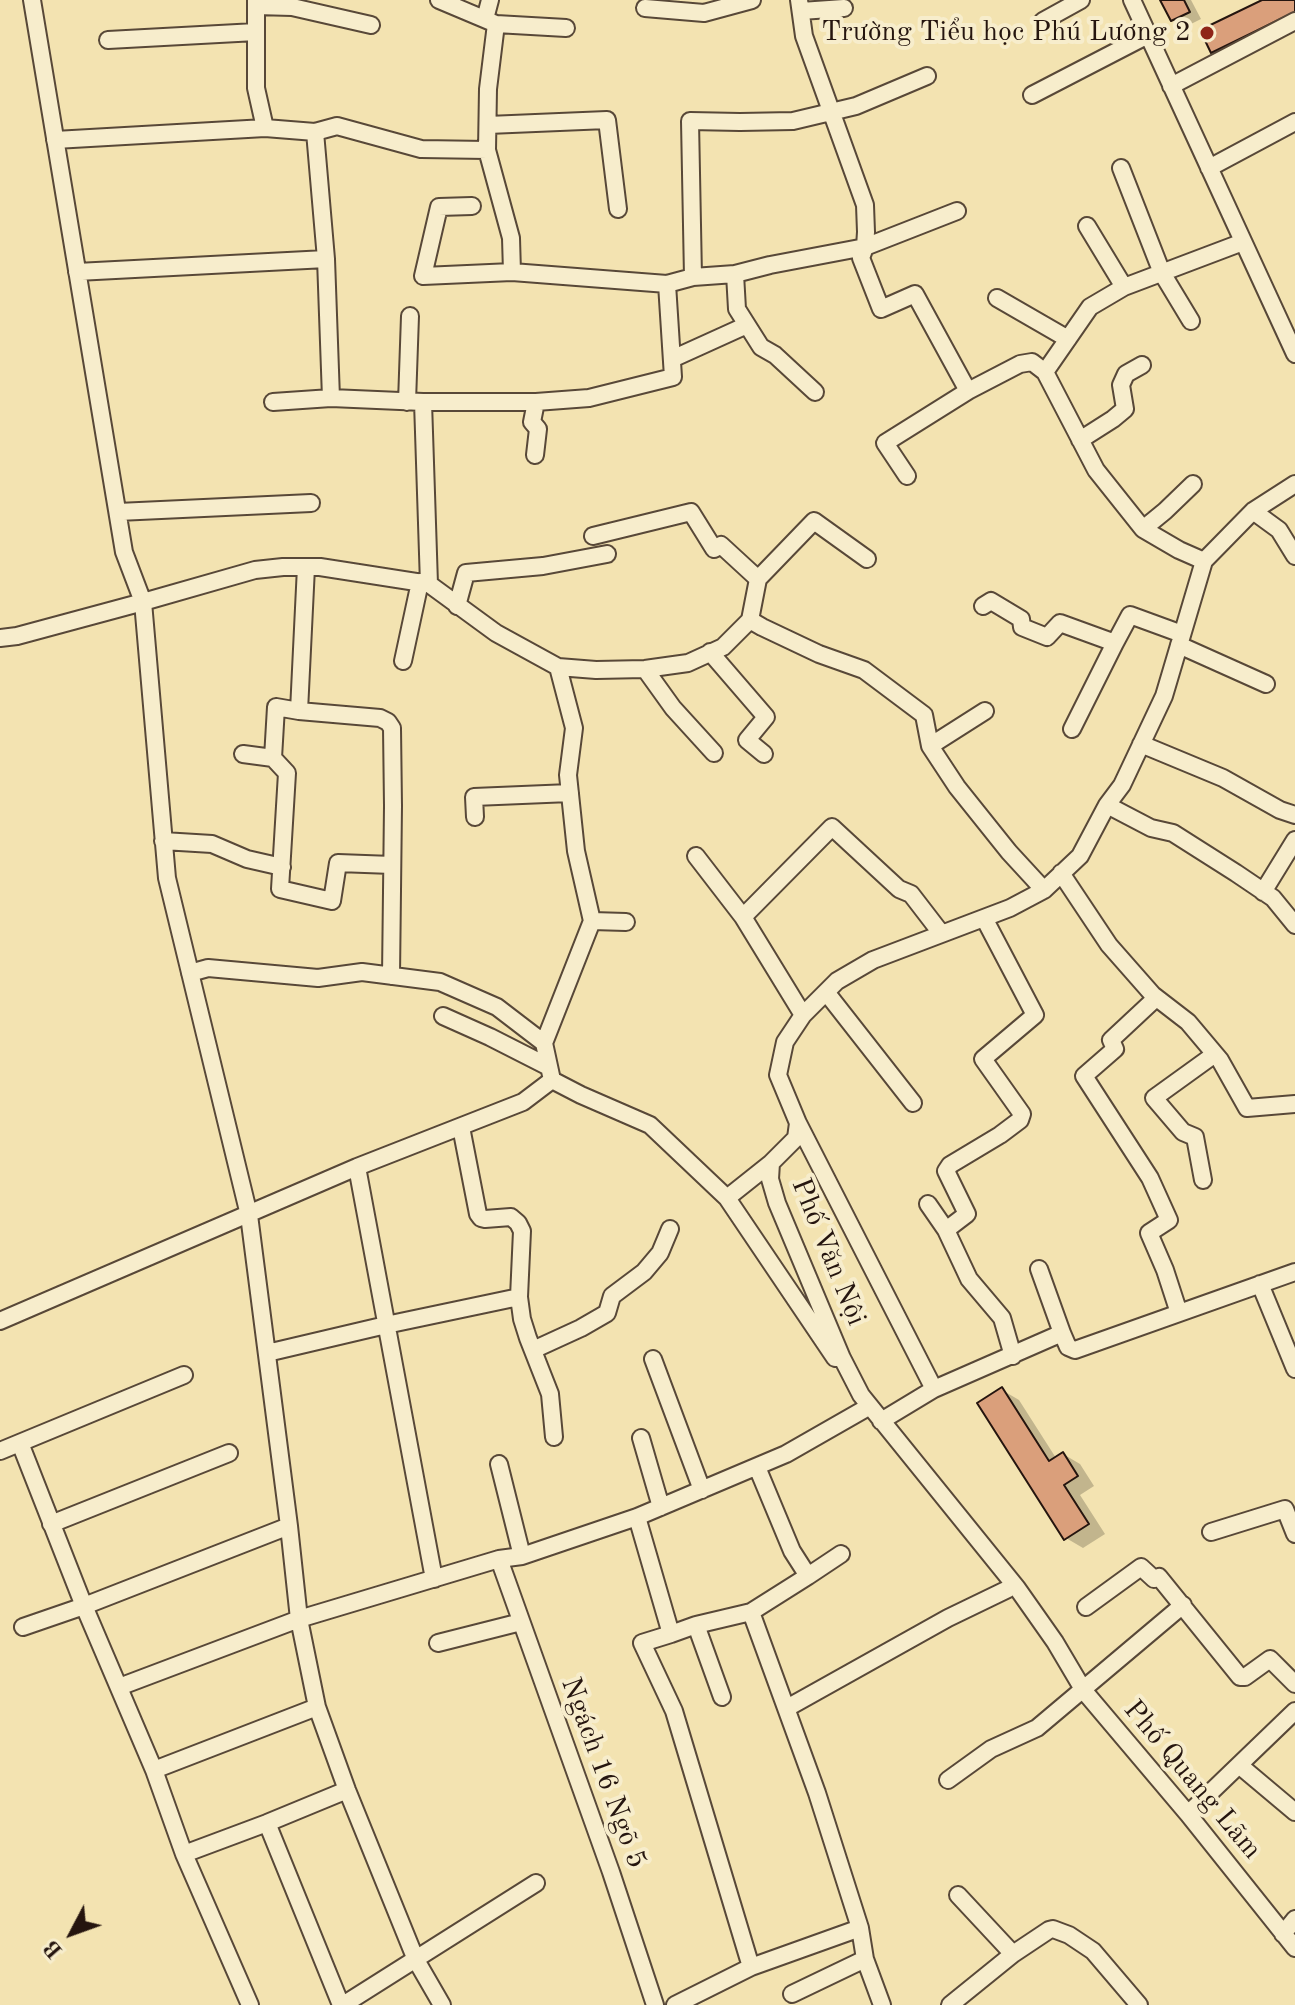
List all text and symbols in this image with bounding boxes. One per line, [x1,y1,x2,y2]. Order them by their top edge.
place label: Trường Tiểu học Phú Lương 2 [821,16,1191,50]
marker: Trường Tiểu học Phú Lương 2 [1198,24,1216,42]
street label: Phố Văn Nội [783,1173,873,1331]
street label: Ngách 16 Ngõ 5 [553,1673,653,1873]
street label: Phố Quang Lãm [1116,1694,1268,1866]
north arrow [32,1893,112,1973]
text: B [40,1936,67,1962]

